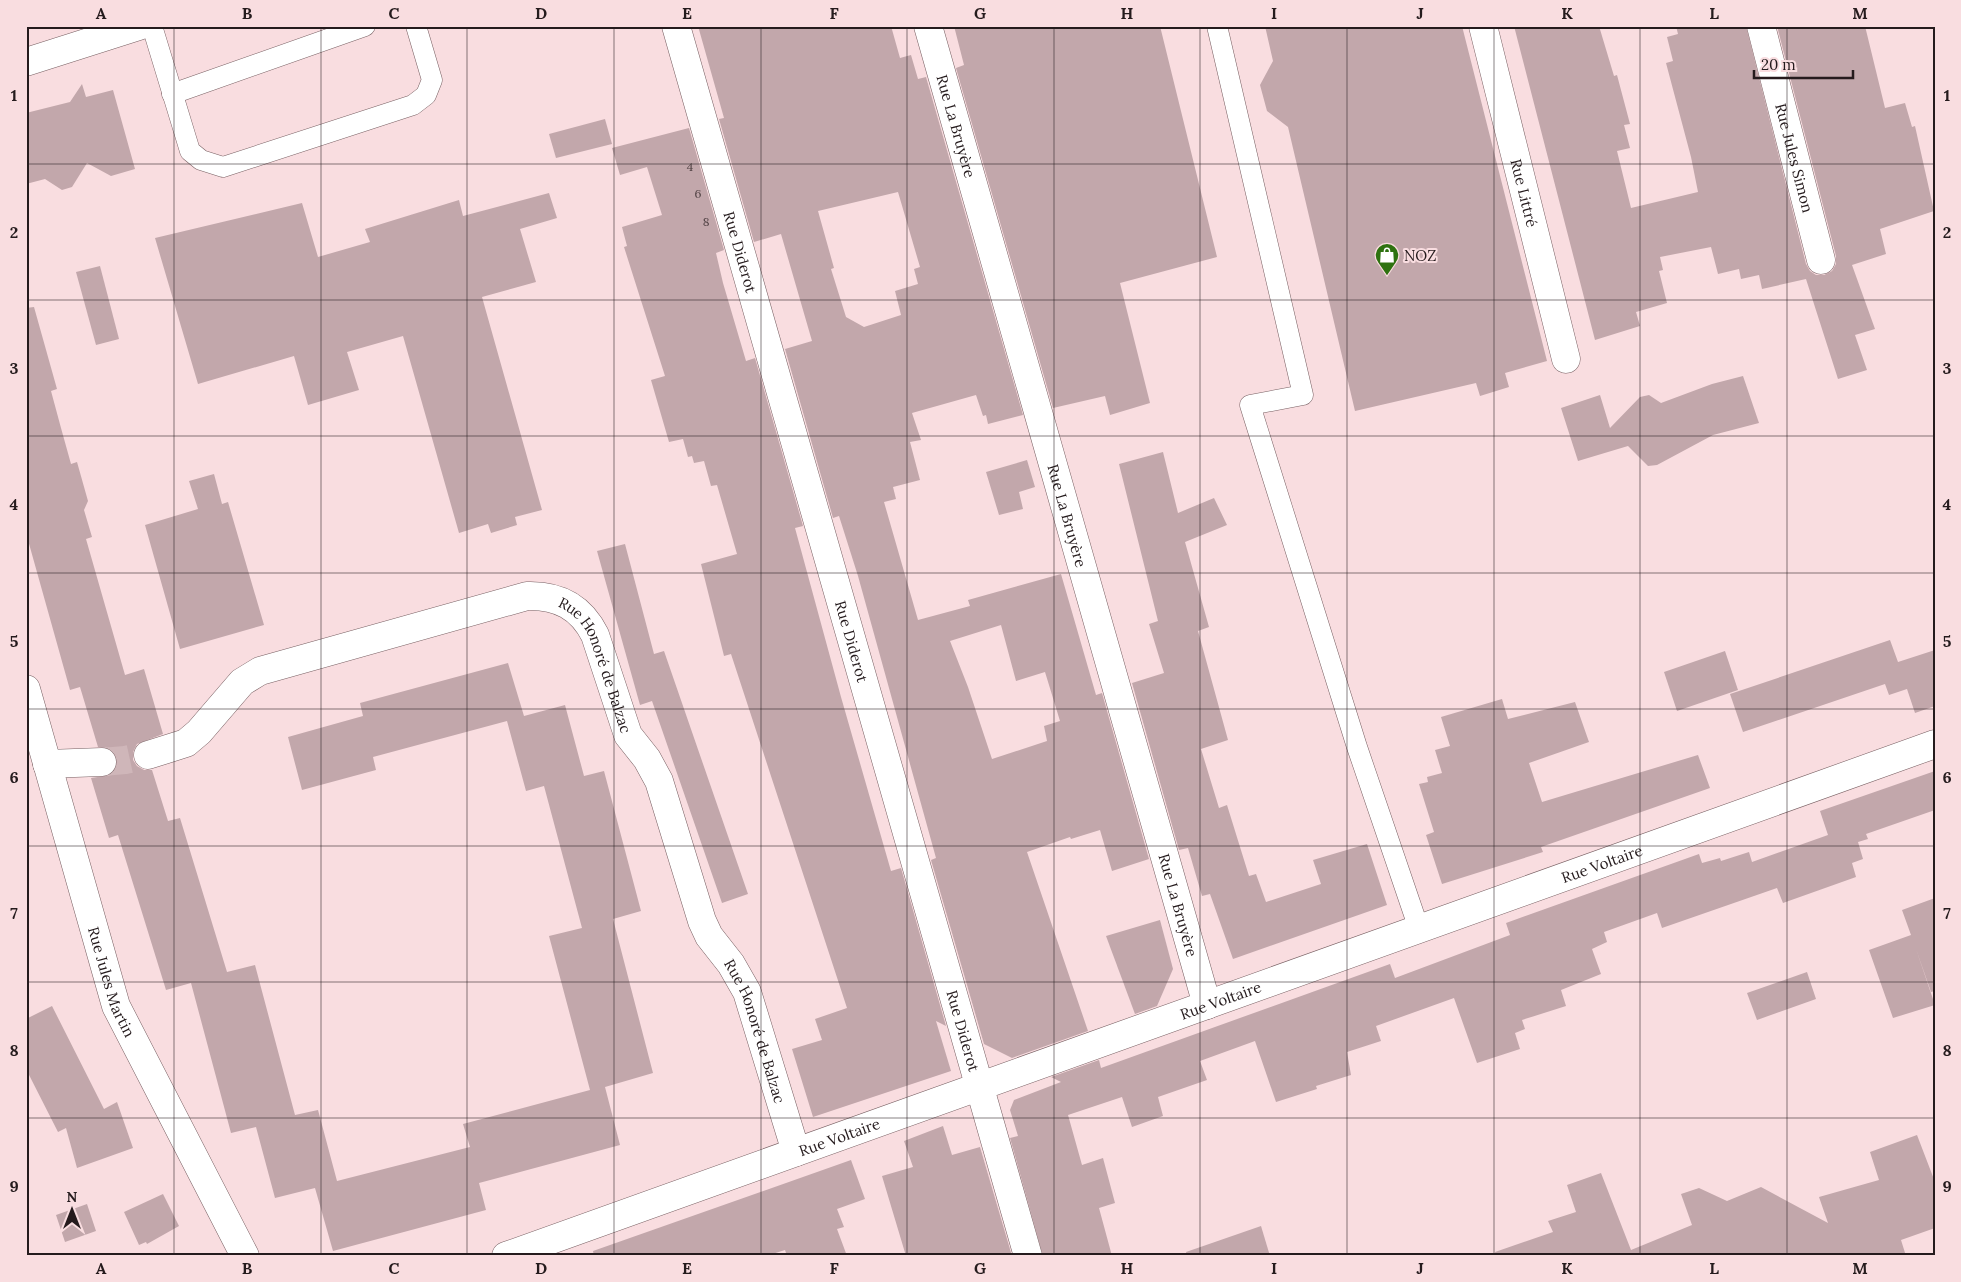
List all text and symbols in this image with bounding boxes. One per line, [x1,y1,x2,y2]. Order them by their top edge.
text: A [96,3,107,23]
text: B [242,3,253,23]
text: C [388,3,400,23]
text: D [535,3,547,23]
text: E [682,3,692,23]
text: F [829,3,839,23]
text: G [974,3,986,23]
text: H [1121,3,1134,23]
text: I [1271,3,1277,23]
text: J [1416,3,1424,23]
text: K [1561,3,1573,23]
text: L [1709,3,1719,23]
text: M [1852,3,1868,23]
scale bar [1754,48,1852,80]
text: 20 m [1761,55,1796,74]
street label: Rue La Bruyère [933,72,980,180]
text: 1 [11,85,17,105]
text: 1 [1944,85,1950,105]
street label: Rue Jules Simon [1772,101,1818,214]
street label: Rue Littré [1507,157,1542,229]
house number: 4 [687,159,694,174]
house number: 6 [695,186,702,201]
street label: Rue Diderot [720,209,761,295]
house number: 8 [703,214,710,229]
text: 2 [10,222,18,242]
text: 2 [1943,222,1951,242]
shop icon: NOZ [1374,242,1400,276]
place label: NOZ [1404,246,1436,265]
text: 3 [10,358,19,378]
text: 3 [1943,358,1952,378]
street label: Rue La Bruyère [1044,462,1091,569]
text: 4 [10,494,19,514]
text: 4 [1943,494,1952,514]
street label: Rue Honoré de Balzac [556,592,636,735]
street label: Rue Diderot [831,598,873,684]
text: 5 [10,631,19,651]
text: 5 [1943,631,1952,651]
text: 6 [9,767,19,787]
text: 6 [1942,767,1952,787]
street label: Rue Voltaire [1559,840,1645,887]
street label: Rue La Bruyère [1155,851,1202,959]
text: 7 [10,903,18,923]
text: 7 [1943,903,1951,923]
street label: Rue Jules Martin [84,924,140,1040]
street label: Rue Honoré de Balzac [720,955,790,1106]
street label: Rue Voltaire [1177,977,1264,1023]
street label: Rue Diderot [943,988,984,1074]
text: 8 [9,1040,19,1060]
text: 8 [1942,1040,1952,1060]
street label: Rue Voltaire [796,1113,882,1160]
text: 9 [9,1176,19,1196]
text: 9 [1942,1176,1952,1196]
north arrow [48,1184,98,1234]
text: N [67,1188,78,1206]
text: A [96,1258,107,1278]
text: B [242,1258,253,1278]
text: C [388,1258,400,1278]
text: D [535,1258,547,1278]
text: E [682,1258,692,1278]
text: F [829,1258,839,1278]
text: G [974,1258,986,1278]
text: H [1121,1258,1134,1278]
text: I [1271,1258,1277,1278]
text: J [1416,1258,1424,1278]
text: K [1561,1258,1573,1278]
text: L [1709,1258,1719,1278]
text: M [1852,1258,1868,1278]

